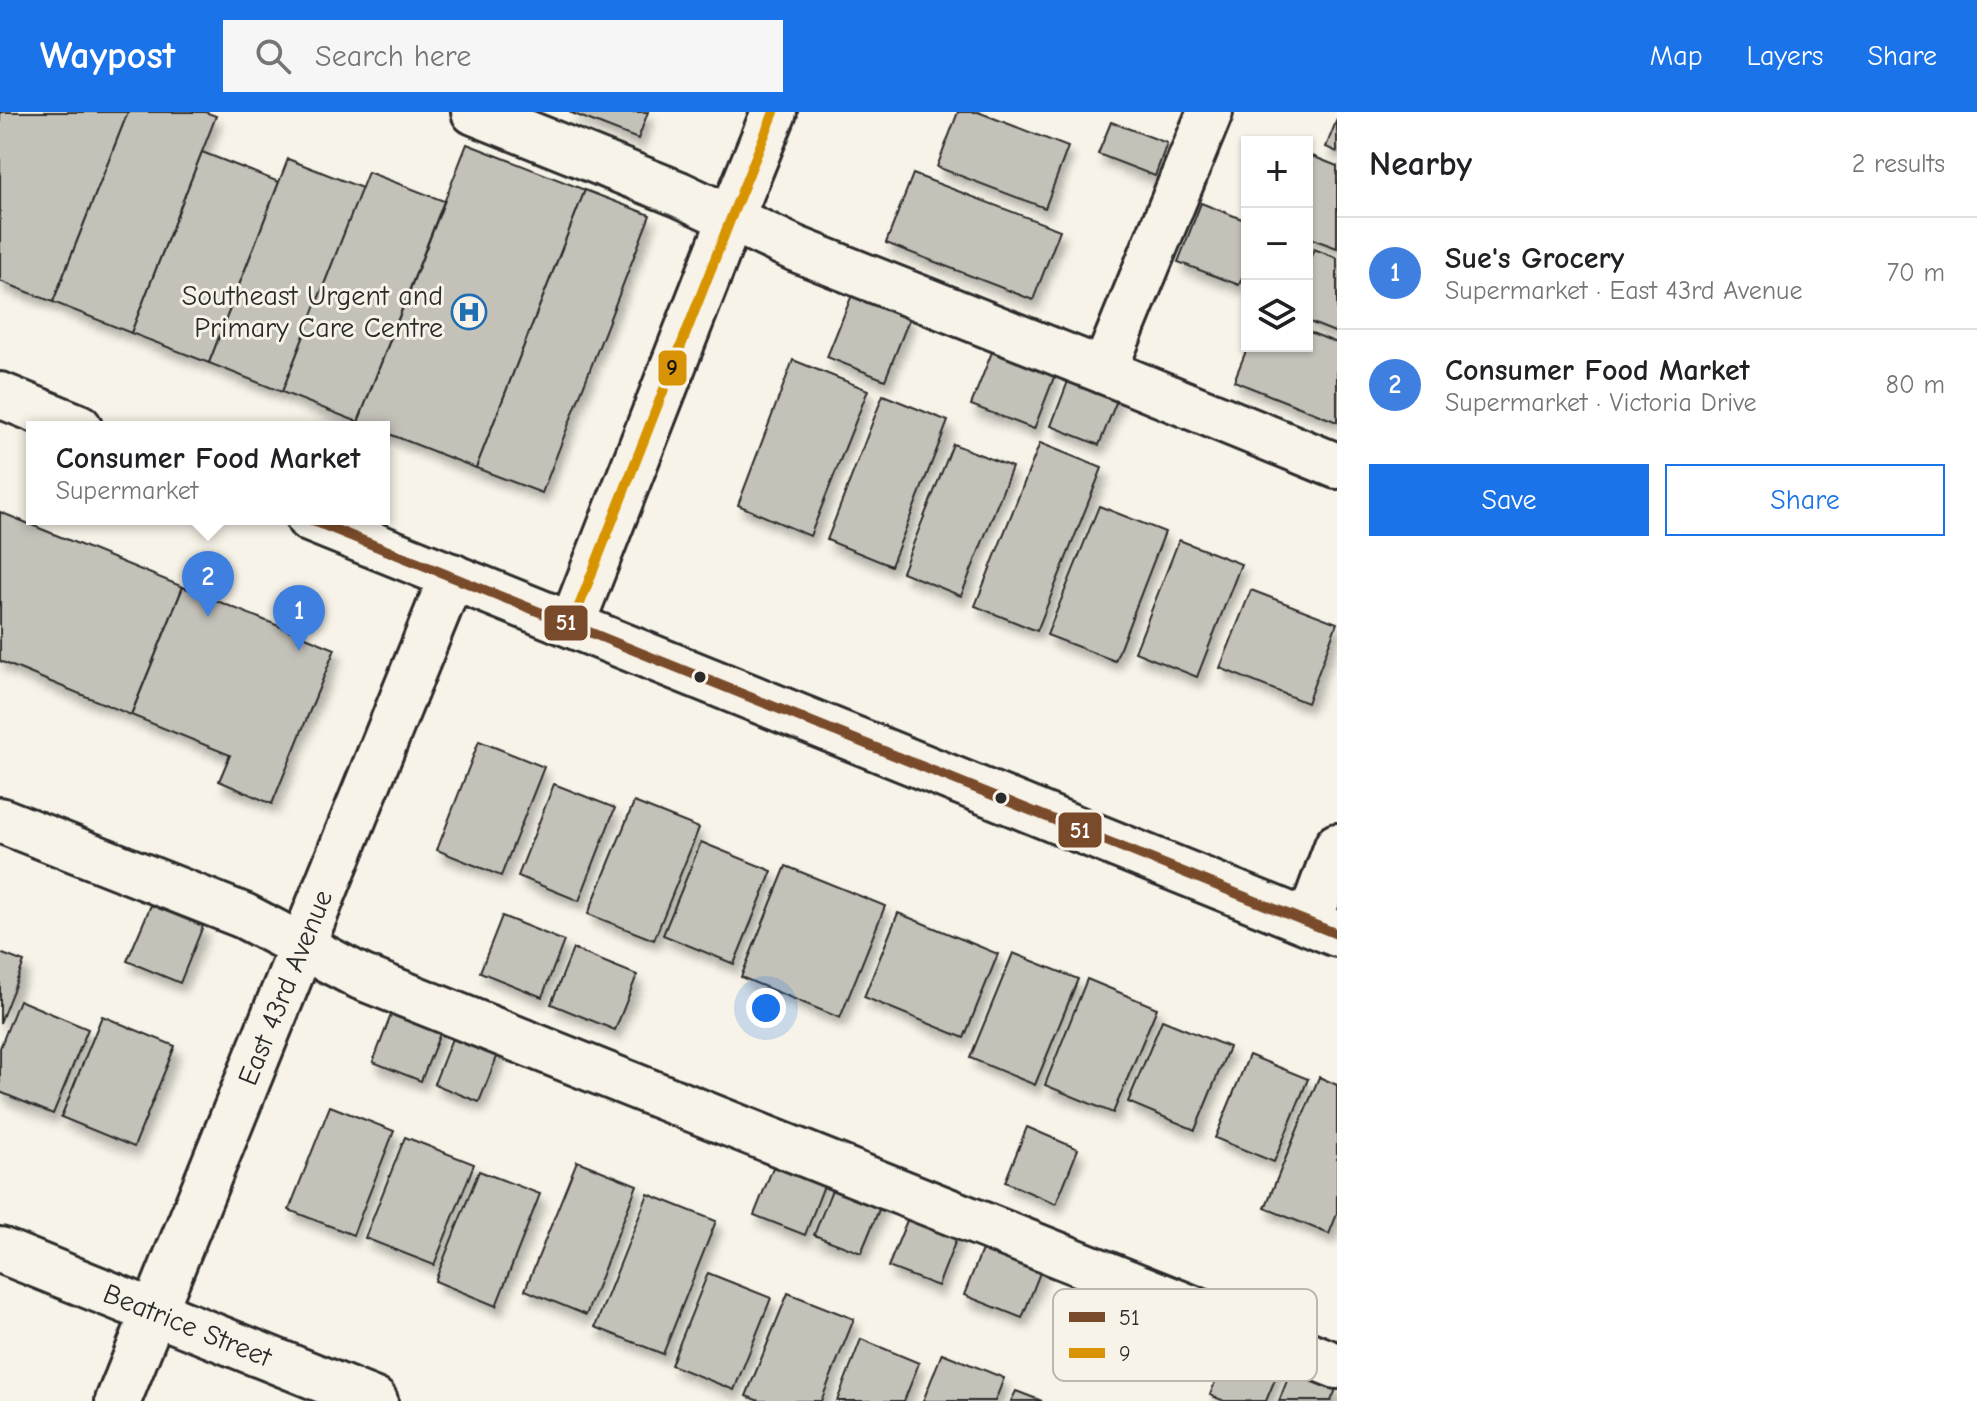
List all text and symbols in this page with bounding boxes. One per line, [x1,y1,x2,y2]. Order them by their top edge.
search box [223,20,783,92]
text: Waypost [40,34,175,78]
icon: search [251,34,295,78]
text: Search here [315,39,471,74]
text: Map [1650,40,1703,72]
text: Layers [1747,40,1823,72]
text: Share [1867,40,1937,72]
map controls [1241,136,1313,352]
button: + [1241,136,1313,208]
text: Nearby [1369,144,1472,184]
text: 2 results [1852,149,1945,179]
button: − [1241,208,1313,280]
text: Sue's Grocery [1445,241,1624,276]
text: 1 [1390,258,1400,288]
text: 70 m [1887,258,1945,288]
text: Supermarket · East 43rd Avenue [1445,276,1802,306]
place label: Southeast Urgent and Primary Care Centre [182,280,443,344]
button: layers [1241,280,1313,352]
hospital icon: Southeast Urgent and Primary Care Centre [450,293,488,331]
line badge: 9 [657,349,688,387]
text: Consumer Food Market [1445,353,1750,388]
text: 9 [666,355,678,381]
text: 2 [1389,370,1401,400]
text: 80 m [1886,370,1945,400]
text: Supermarket · Victoria Drive [1445,388,1757,418]
popup [26,421,390,525]
text: Consumer Food Market [56,441,360,476]
button: Save [1369,464,1649,536]
button: Share [1665,464,1945,536]
text: Supermarket [56,476,198,506]
pin: 2 [182,551,234,617]
pin: 1 [273,585,325,651]
line badge: 51 [543,604,589,642]
text: 51 [556,610,576,636]
unlabelled marker [692,669,708,685]
unlabelled marker [993,790,1009,806]
line badge: 51 [1057,811,1103,849]
text: 51 [1070,818,1090,844]
street label: East 43rd Avenue [232,885,339,1090]
your location [746,988,786,1028]
street label: Beatrice Street [99,1277,277,1374]
legend [1053,1289,1317,1381]
text: 51 [1119,1305,1140,1331]
text: 9 [1119,1341,1131,1367]

